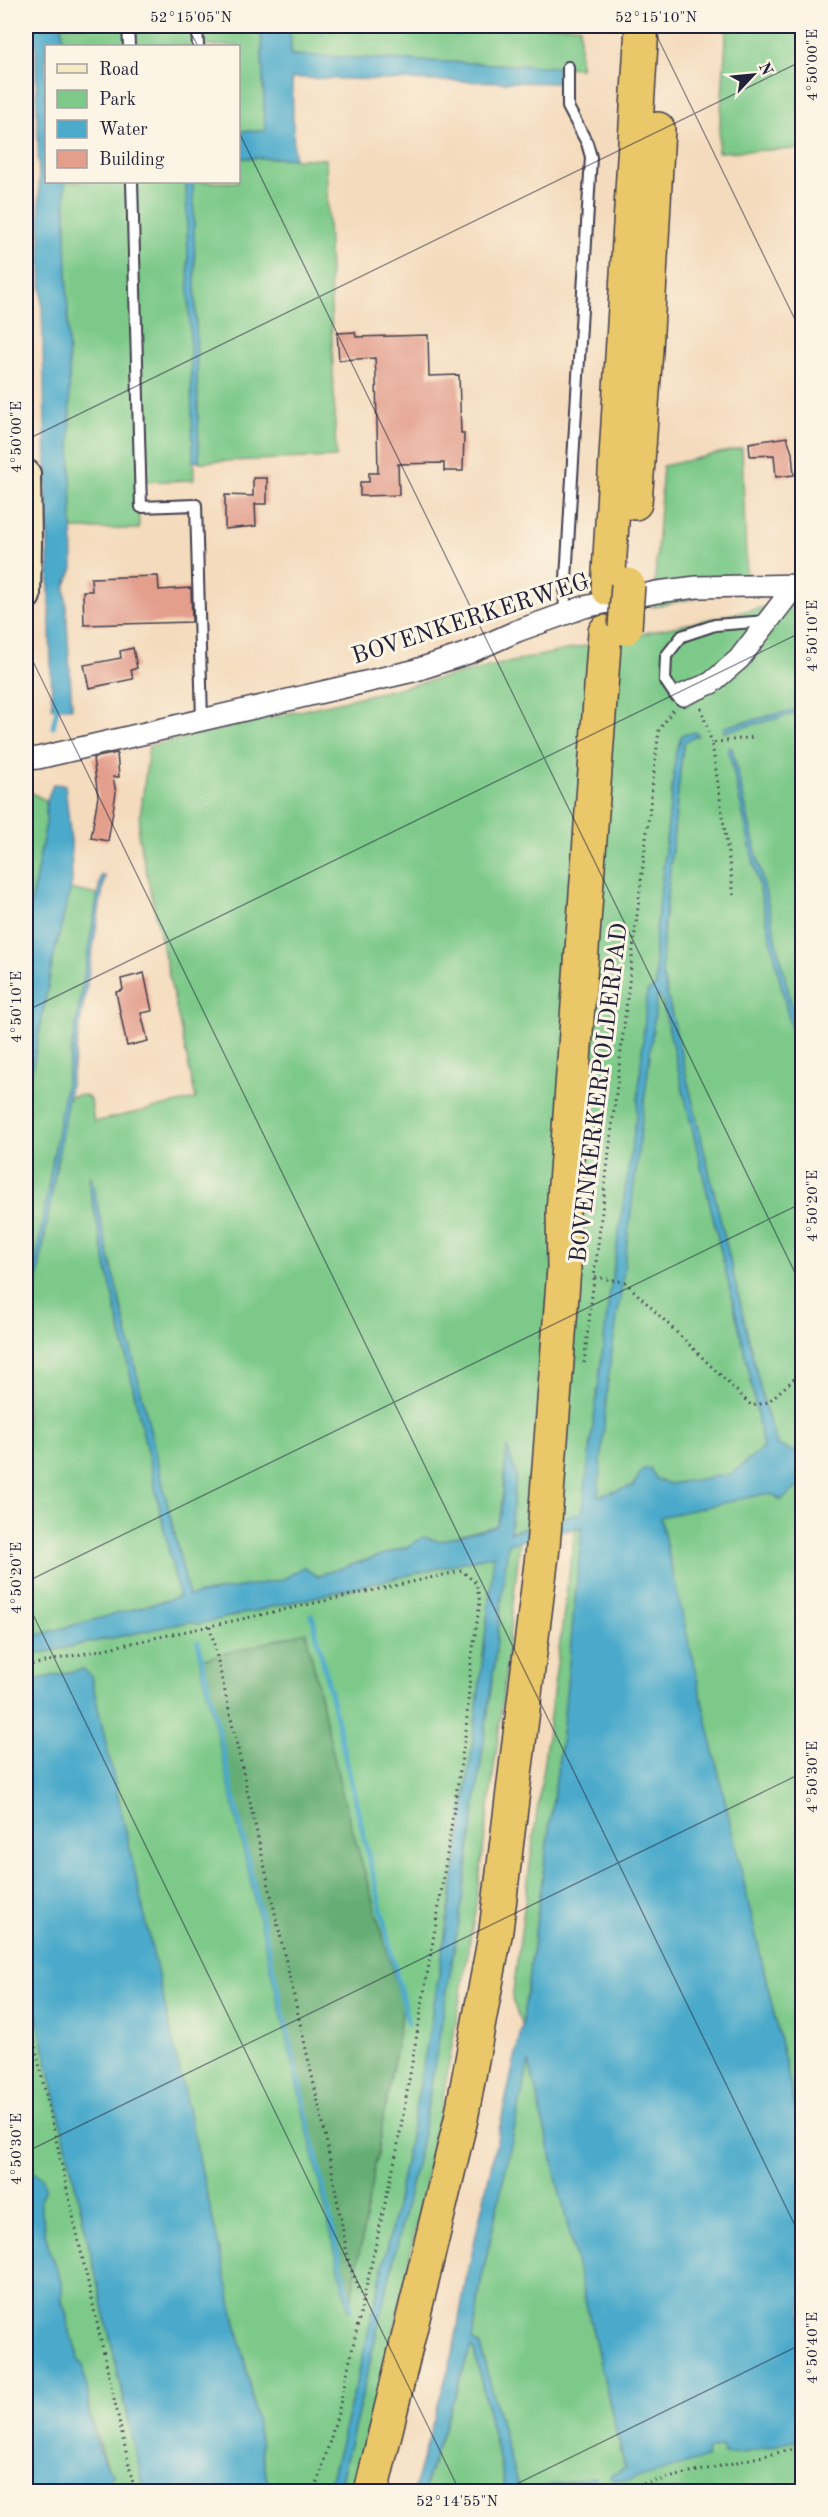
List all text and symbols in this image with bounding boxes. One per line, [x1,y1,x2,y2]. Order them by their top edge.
text: 52°15'05"N [150,11,232,26]
text: 52°15'10"N [615,11,697,26]
text: 4°50'00"E [806,29,821,101]
legend [45,45,240,183]
north arrow [723,45,783,105]
text: N [755,60,775,79]
text: Road [99,61,139,79]
text: Park [99,91,136,109]
text: Water [99,121,148,139]
text: Building [99,151,165,169]
text: 4°50'00"E [10,401,25,473]
street label: BOVENKERKERWEG [349,570,593,670]
text: 4°50'10"E [806,600,821,672]
street label: BOVENKERKERPOLDERPAD [567,922,633,1264]
text: 4°50'10"E [10,971,25,1043]
text: 4°50'20"E [806,1170,821,1242]
text: 4°50'20"E [10,1542,25,1614]
text: 4°50'30"E [806,1741,821,1813]
text: 4°50'30"E [10,2113,25,2185]
text: 4°50'40"E [806,2312,821,2384]
text: 52°14'55"N [416,2495,498,2510]

